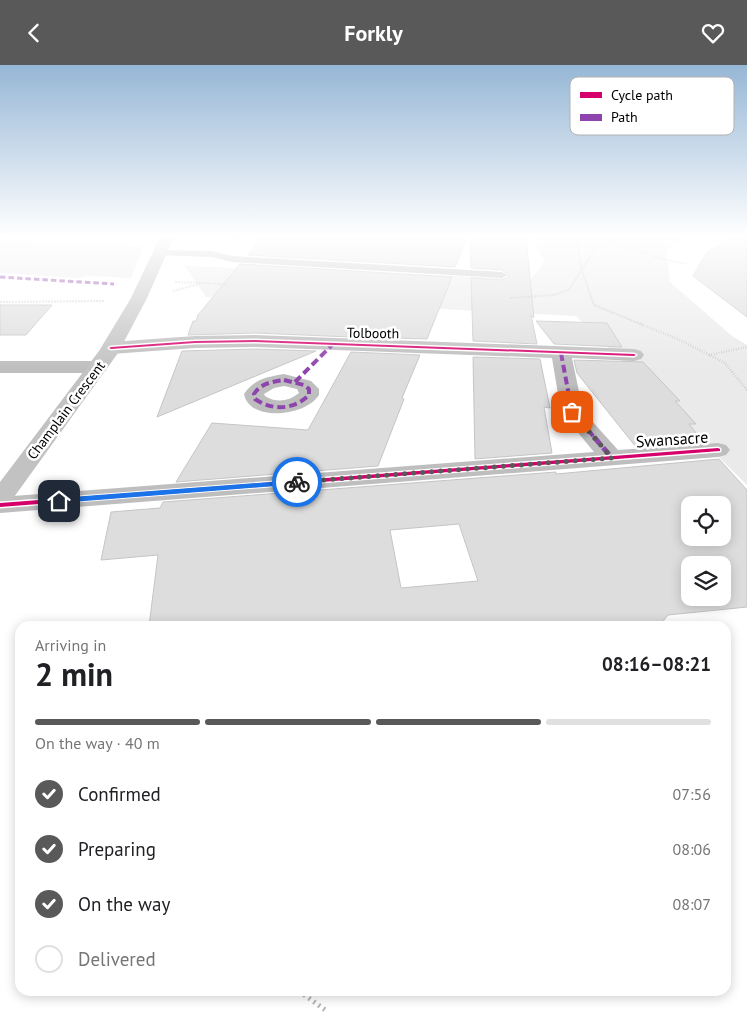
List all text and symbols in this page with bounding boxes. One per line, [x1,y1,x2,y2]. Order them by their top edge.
icon: back [20,19,48,47]
text: Forkly [344,19,403,47]
icon: heart [699,19,727,47]
legend [570,77,734,135]
text: Cycle path [611,86,673,104]
text: Path [611,108,638,126]
street label: Tolbooth [347,324,399,342]
street label: Champlain Crescent [23,357,109,463]
pin [551,391,593,433]
icon: bag [558,398,586,426]
street label: Swansacre [635,426,709,452]
courier [272,457,322,507]
icon: bike [283,468,311,496]
pin [38,480,80,522]
icon: home [45,487,73,515]
map controls [681,496,731,606]
button: locate [681,496,731,546]
button: layers [681,556,731,606]
text: Arriving in [35,635,106,655]
text: 08:16–08:21 [602,652,711,676]
text: 2 min [35,653,113,695]
text: On the way · 40 m [35,733,160,753]
icon: check [35,780,63,808]
text: Confirmed [78,782,161,806]
text: 07:56 [673,784,711,804]
icon: check [35,835,63,863]
text: Preparing [78,837,156,861]
text: 08:06 [673,839,711,859]
icon: check [35,890,63,918]
text: On the way [78,892,170,916]
text: 08:07 [673,894,711,914]
text: Delivered [78,947,156,971]

